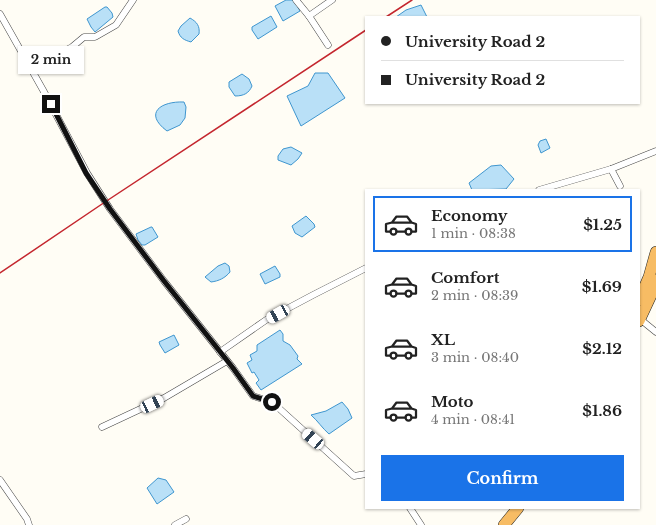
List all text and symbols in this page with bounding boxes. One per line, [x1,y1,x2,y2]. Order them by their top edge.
text: University Road 2 [405,32,545,51]
callout: 2 min [18,46,84,74]
text: 2 min [31,51,71,68]
text: University Road 2 [405,70,545,89]
route end [42,95,60,113]
icon: car [383,206,419,242]
text: Economy [431,206,508,225]
text: $1.25 [583,215,622,234]
text: 1 min · 08:38 [431,225,516,242]
icon: car [383,268,419,304]
text: Comfort [431,268,499,287]
text: $1.69 [582,277,622,296]
text: 2 min · 08:39 [431,287,518,304]
car [265,303,291,325]
icon: car [383,330,419,366]
text: XL [431,330,455,349]
text: $2.12 [582,339,622,358]
text: 3 min · 08:40 [431,349,519,366]
icon: car [383,392,419,428]
text: Moto [431,392,473,411]
car [139,393,165,415]
route start [263,393,281,411]
text: $1.86 [582,401,622,420]
text: 4 min · 08:41 [431,411,515,428]
car [300,427,326,451]
button: Confirm [381,455,624,501]

